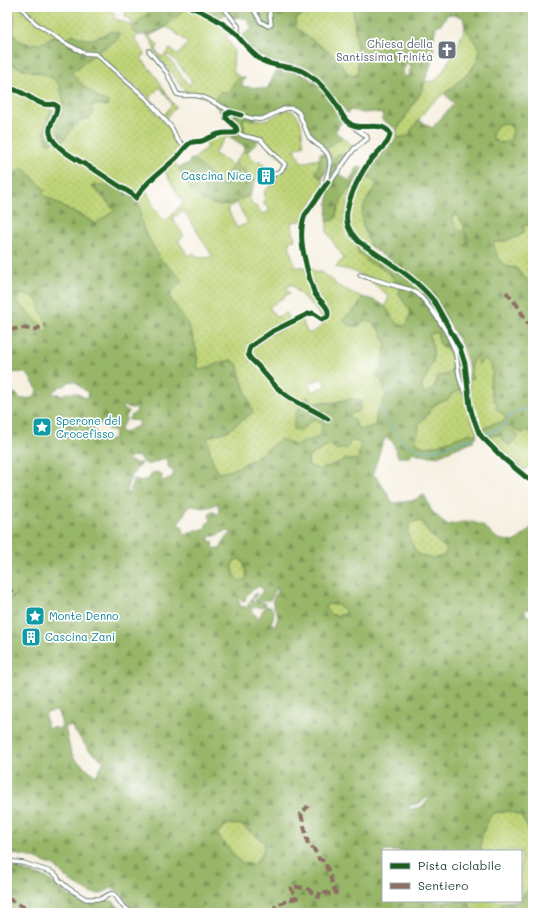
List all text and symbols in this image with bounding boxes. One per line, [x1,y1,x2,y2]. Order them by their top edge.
place label: Chiesa della Santissima Trinità [336,36,433,64]
church icon: Chiesa della Santissima Trinità [436,39,458,61]
building icon: Cascina Nice [255,165,277,187]
place label: Cascina Nice [181,168,252,183]
place label: Sperone del Crocefisso [56,413,121,441]
place icon: Sperone del Crocefisso [31,416,53,438]
place icon: Monte Denno [24,605,46,627]
place label: Monte Denno [49,608,119,623]
building icon: Cascina Zani [20,626,42,648]
place label: Cascina Zani [45,629,115,644]
legend [382,850,522,902]
text: Pista ciclabile [418,857,501,873]
text: Sentiero [418,877,468,893]

